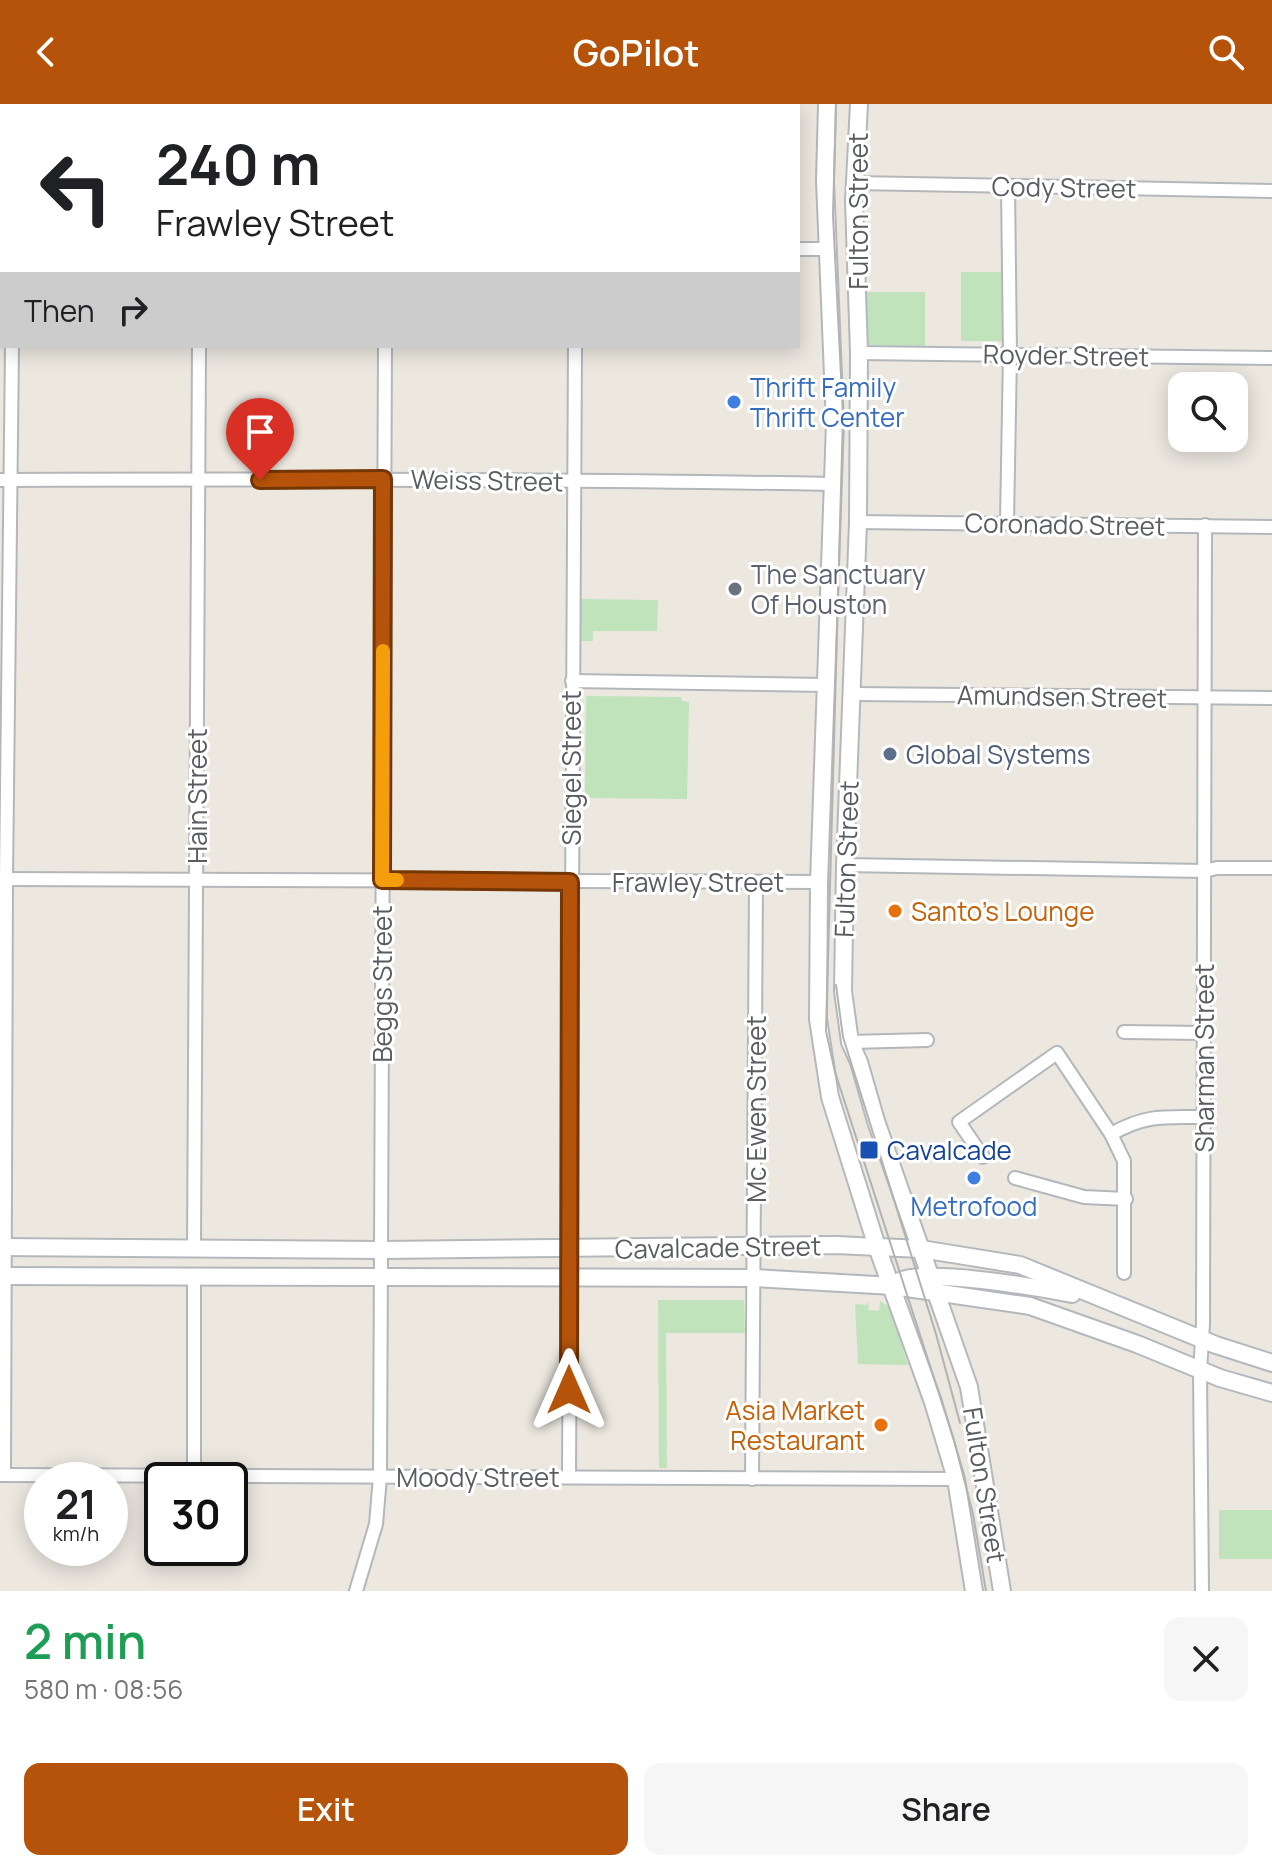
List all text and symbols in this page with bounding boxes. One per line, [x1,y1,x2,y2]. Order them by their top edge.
text: GoPilot [573,28,699,77]
icon: back [24,30,68,74]
icon: search [1204,30,1248,74]
text: 240 m [156,125,321,202]
street label: Fulton Street [840,133,876,289]
icon: left [24,136,128,240]
street label: Cody Street [991,168,1137,206]
text: Frawley Street [156,198,394,247]
icon: right [111,288,155,332]
text: Then [24,290,95,331]
street label: Royder Street [983,336,1149,374]
place label: Thrift Family Thrift Center [750,369,905,435]
map controls [1168,372,1248,452]
button: search [1168,372,1248,452]
marker: Thrift Family Thrift Center [725,393,743,411]
pin [226,398,294,480]
icon: arrive [238,410,282,454]
street label: Weiss Street [410,461,564,499]
street label: Coronado Street [964,504,1166,544]
place label: The Sanctuary Of Houston [751,556,926,622]
marker: The Sanctuary Of Houston [726,580,744,598]
street label: Amundsen Street [957,676,1167,716]
street label: Siegel Street [553,690,589,846]
street label: Hain Street [179,728,215,864]
place label: Global Systems [906,736,1090,772]
marker: Global Systems [881,745,899,763]
street label: Fulton Street [825,780,867,938]
street label: Frawley Street [612,864,784,900]
place label: Santo's Lounge [911,893,1094,929]
marker: Santo's Lounge [886,902,904,920]
street label: Beggs Street [364,905,400,1063]
street label: Sharman Street [1186,964,1222,1152]
street label: Mc Ewen Street [738,1015,774,1203]
place label: Cavalcade [887,1132,1012,1168]
marker: Cavalcade [858,1139,880,1161]
marker: Metrofood [965,1169,983,1187]
place label: Metrofood [911,1188,1037,1224]
street label: Cavalcade Street [615,1227,821,1267]
position arrow [527,1348,611,1432]
place label: Asia Market Restaurant [725,1392,865,1458]
street label: Fulton Street [955,1405,1015,1565]
marker: Asia Market Restaurant [872,1416,890,1434]
street label: Moody Street [396,1459,560,1495]
speed limit sign: 30 [144,1462,248,1566]
text: 21 [55,1476,97,1531]
text: km/h [53,1520,99,1547]
text: 2 min [24,1608,146,1673]
button: close [1164,1617,1248,1701]
text: 580 m · 08:56 [24,1671,183,1707]
button: Exit [24,1763,628,1855]
button: Share [644,1763,1248,1855]

